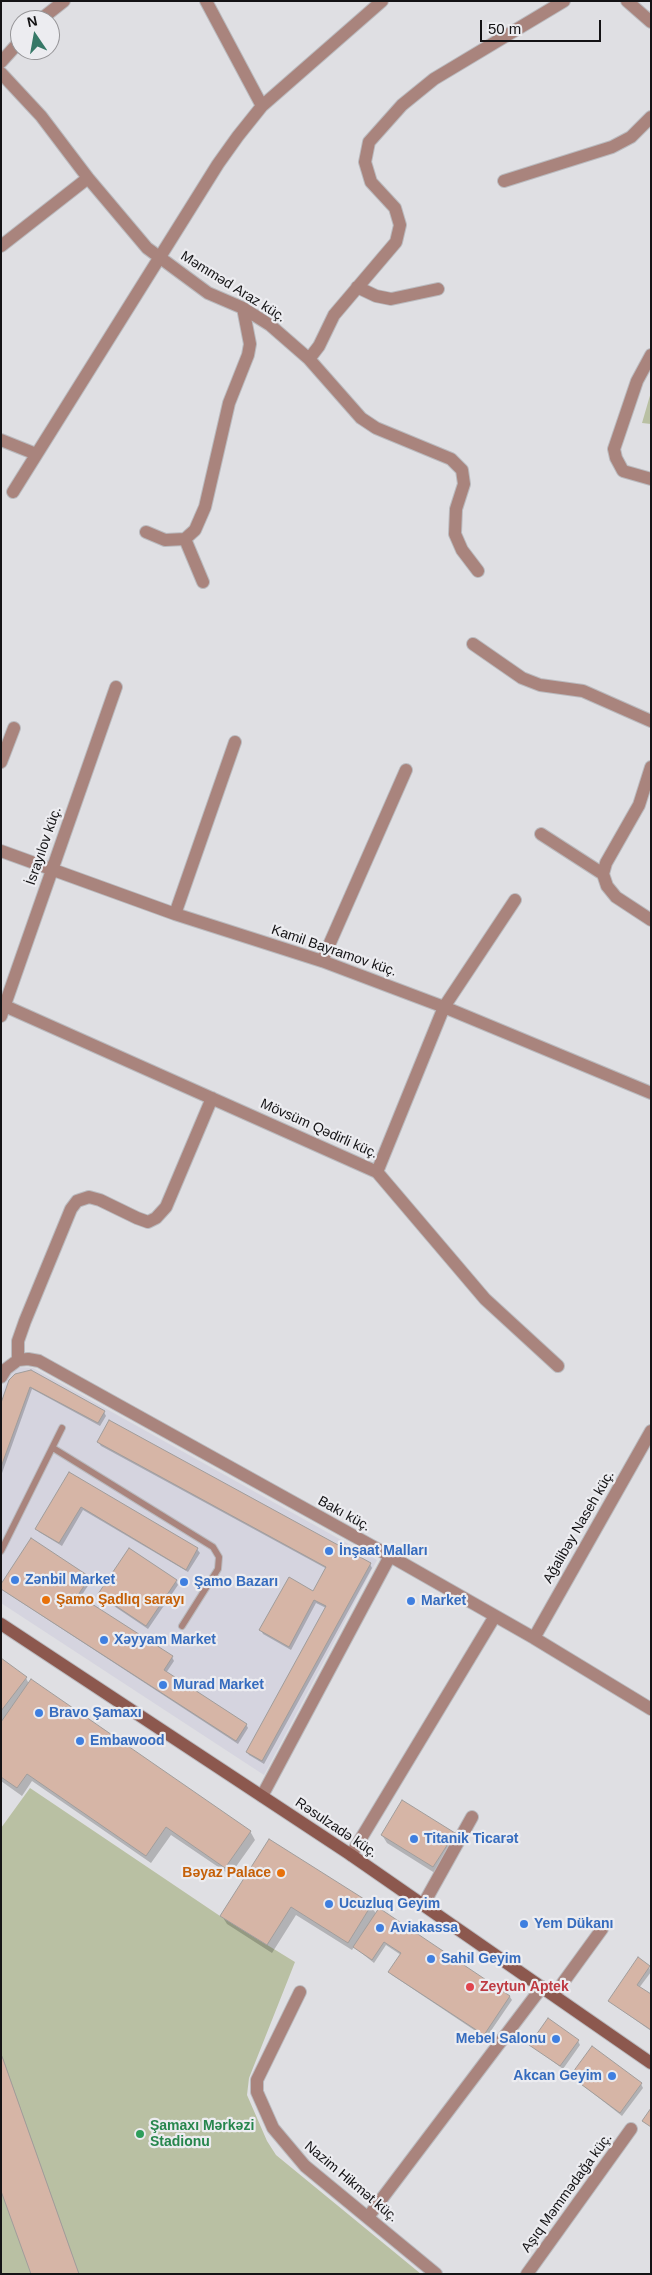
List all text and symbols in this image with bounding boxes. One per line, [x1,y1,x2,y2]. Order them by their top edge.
north arrow [10,10,60,60]
scale bar [482,10,603,42]
text: N [25,12,39,30]
text: 50 m [488,20,521,37]
street label: Məmməd Araz küç. [177,248,289,326]
street label: İsrayılov küç. [23,805,65,887]
street label: Kamil Bayramov küç. [269,922,399,980]
street label: Mövsüm Qədirli küç. [258,1096,380,1162]
street label: Ağalibəy Naseh küç. [540,1468,618,1586]
street label: Bakı küç. [315,1493,373,1535]
place label: İnşaat Malları [339,1543,428,1559]
marker: İnşaat Malları [323,1545,335,1557]
place label: Zənbil Market [25,1572,115,1588]
marker: Zənbil Market [9,1574,21,1586]
place label: Şamo Bazarı [194,1574,278,1590]
marker: Şamo Bazarı [178,1576,190,1588]
place label: Şamo Şadlıq sarayı [56,1592,184,1608]
place label: Market [421,1593,466,1609]
marker: Şamo Şadlıq sarayı [40,1594,52,1606]
marker: Market [405,1595,417,1607]
place label: Xəyyam Market [114,1632,216,1648]
marker: Xəyyam Market [98,1634,110,1646]
place label: Murad Market [173,1677,264,1693]
marker: Murad Market [157,1679,169,1691]
place label: Bravo Şamaxı [49,1705,142,1721]
marker: Bravo Şamaxı [33,1707,45,1719]
place label: Embawood [90,1733,165,1749]
marker: Embawood [74,1735,86,1747]
street label: Rəsulzadə küç. [292,1794,380,1862]
place label: Titanik Ticarət [424,1831,518,1847]
marker: Titanik Ticarət [408,1833,420,1845]
place label: Bəyaz Palace [182,1865,271,1881]
marker: Bəyaz Palace [275,1867,287,1879]
place label: Ucuzluq Geyim [339,1896,440,1912]
marker: Ucuzluq Geyim [323,1898,335,1910]
place label: Yem Dükanı [534,1916,613,1932]
marker: Yem Dükanı [518,1918,530,1930]
place label: Aviakassa [390,1920,458,1936]
marker: Aviakassa [374,1922,386,1934]
place label: Sahil Geyim [441,1951,521,1967]
marker: Sahil Geyim [425,1953,437,1965]
place label: Zeytun Aptek [480,1979,569,1995]
marker: Zeytun Aptek [464,1981,476,1993]
place label: Mebel Salonu [456,2031,546,2047]
marker: Mebel Salonu [550,2033,562,2045]
place label: Akcan Geyim [513,2068,602,2084]
marker: Akcan Geyim [606,2070,618,2082]
place label: Şamaxı Mərkəzi Stadionu [150,2118,254,2150]
marker: Şamaxı Mərkəzi Stadionu [134,2128,146,2140]
street label: Aşıq Məmmədağa küç. [518,2130,616,2256]
street label: Nazim Hikmət küç. [301,2138,401,2226]

